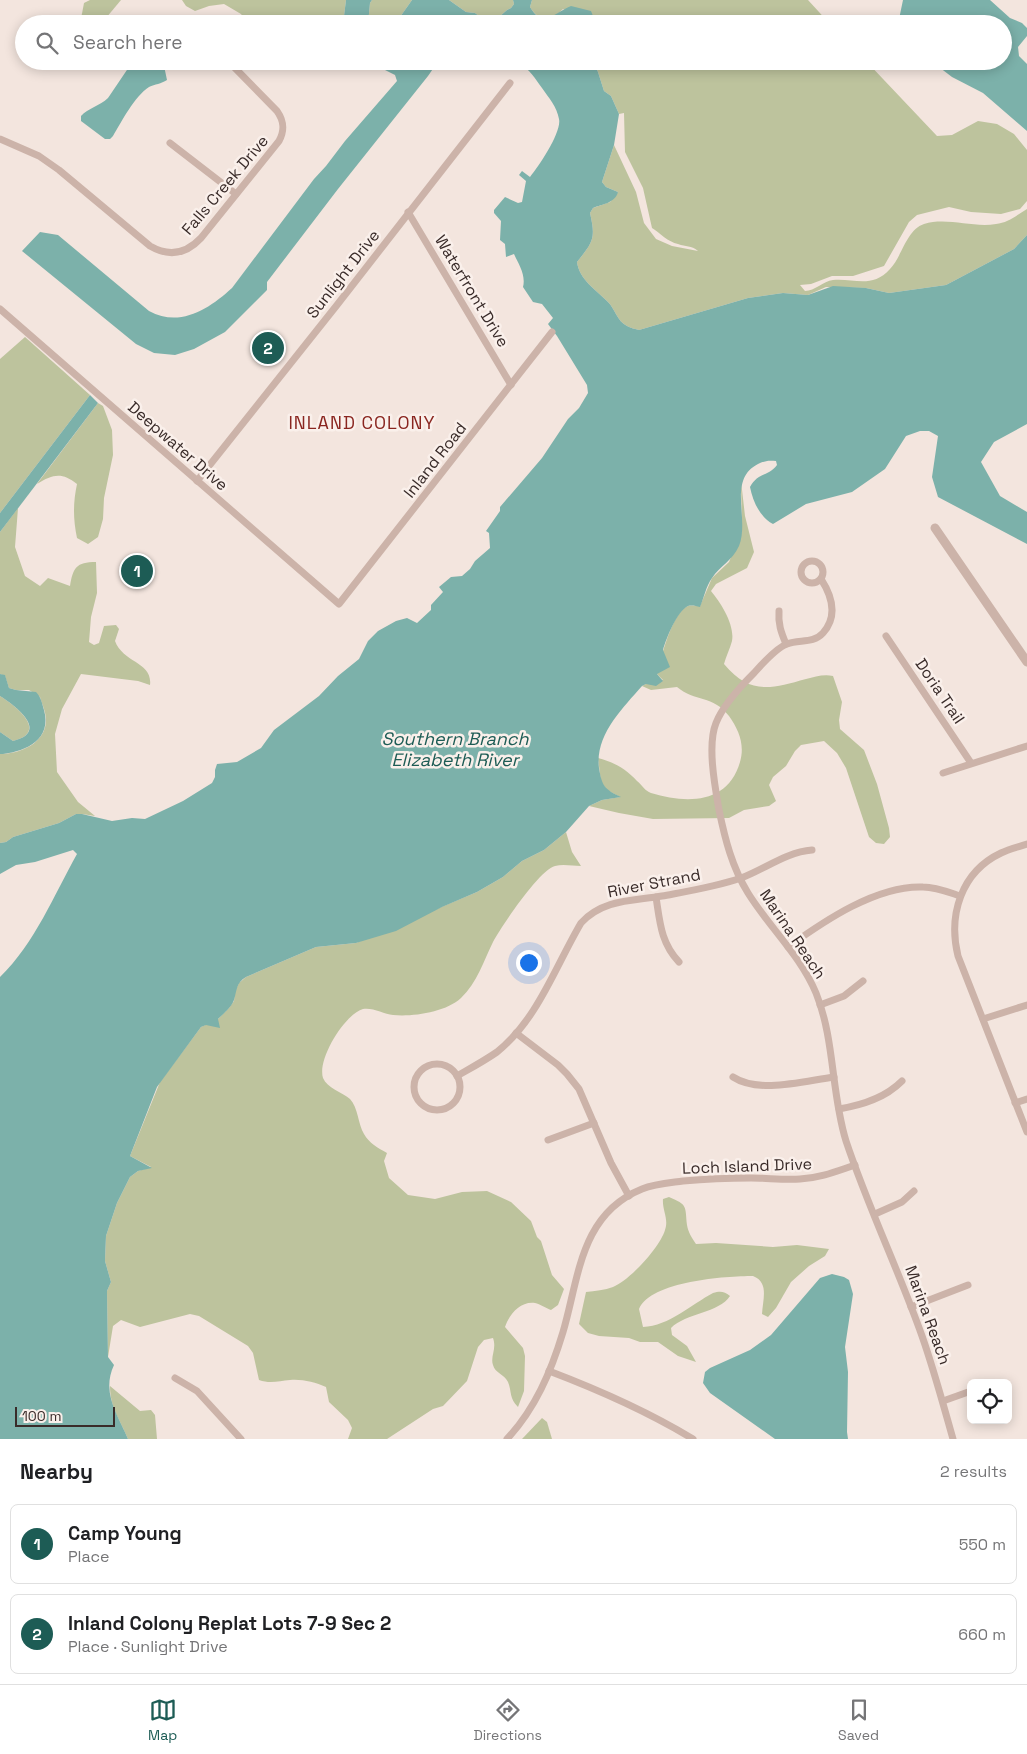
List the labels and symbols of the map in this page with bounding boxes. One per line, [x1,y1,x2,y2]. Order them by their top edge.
street label: Falls Creek Drive [177,131,273,239]
street label: Sunlight Drive [302,225,384,323]
street label: Waterfront Drive [430,231,514,351]
pin: 2 [252,329,284,367]
street label: Deepwater Drive [124,397,232,495]
district label: INLAND COLONY [288,411,436,434]
street label: Inland Road [399,418,471,502]
pin: 1 [121,552,153,590]
street label: Doria Trail [911,654,969,728]
water label: Southern Branch Elizabeth River [381,727,530,771]
street label: River Strand [606,864,702,902]
street label: Marina Reach [755,885,831,983]
your location [516,950,542,976]
street label: Loch Island Drive [682,1153,812,1179]
street label: Marina Reach [900,1263,956,1367]
scale bar [15,1404,115,1427]

